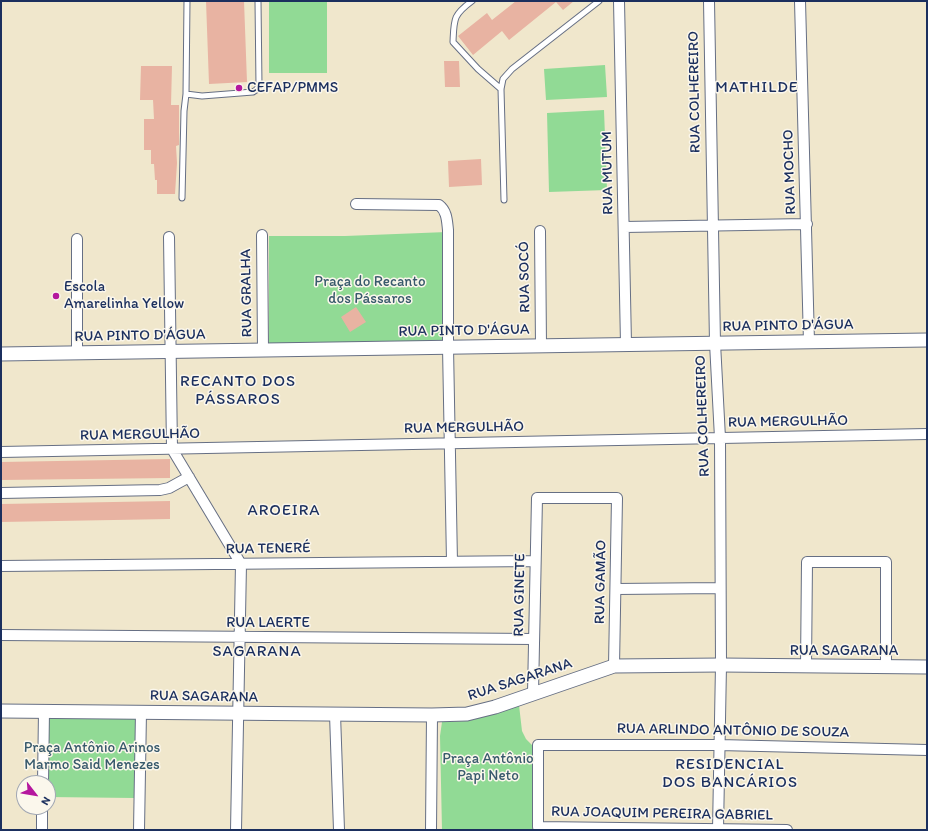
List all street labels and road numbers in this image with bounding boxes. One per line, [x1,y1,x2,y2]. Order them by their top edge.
street label: RUA COLHEREIRO [685,31,705,153]
street label: RUA MOCHO [780,129,800,215]
street label: RUA MUTUM [598,131,618,215]
street label: RUA SOCÓ [515,241,535,313]
street label: RUA GRALHA [237,248,257,338]
street label: RUA PINTO D'ÁGUA [722,316,854,336]
street label: RUA PINTO D'ÁGUA [398,321,530,341]
street label: RUA PINTO D'ÁGUA [74,326,206,346]
street label: RUA COLHEREIRO [692,355,714,477]
street label: RUA MERGULHÃO [728,412,848,432]
street label: RUA MERGULHÃO [404,418,524,438]
street label: RUA MERGULHÃO [80,425,200,445]
street label: RUA TENERÉ [225,539,311,559]
street label: RUA GAMÃO [591,540,611,624]
street label: RUA GINETE [510,553,530,637]
street label: RUA LAERTE [226,614,310,632]
street label: RUA SAGARANA [790,642,898,660]
street label: RUA SAGARANA [466,655,574,705]
street label: RUA SAGARANA [150,687,258,707]
street label: RUA ARLINDO ANTÔNIO DE SOUZA [617,720,849,742]
street label: RUA JOAQUIM PEREIRA GABRIEL [551,803,773,825]

